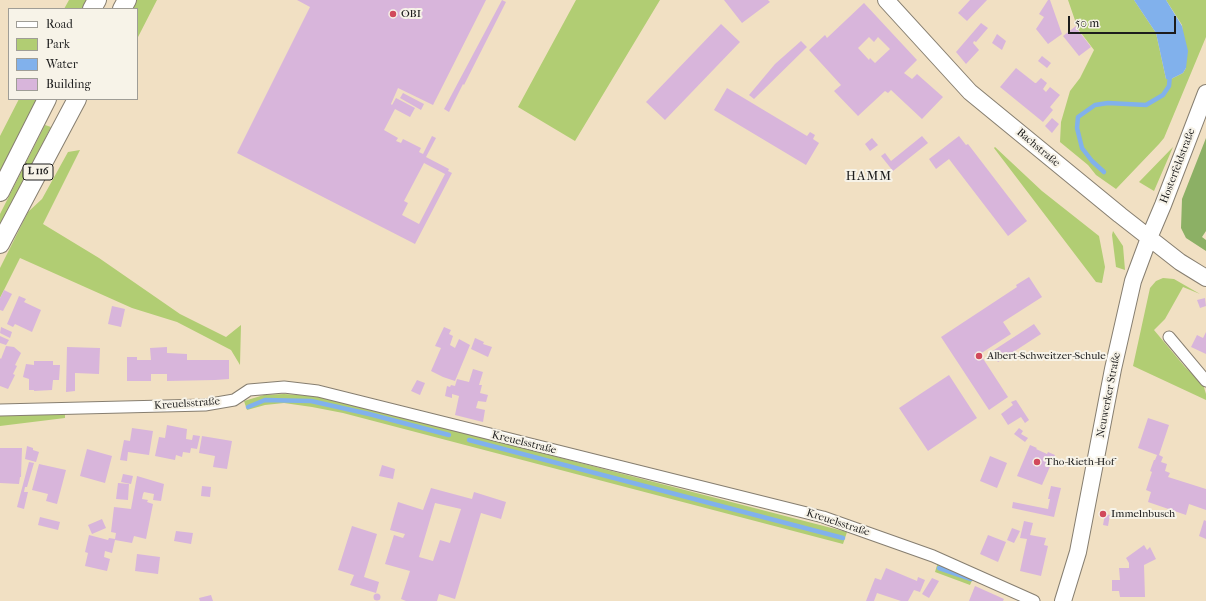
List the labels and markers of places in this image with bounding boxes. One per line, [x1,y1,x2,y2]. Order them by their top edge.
place label: OBI [401,7,421,21]
marker: OBI [388,9,398,19]
place label: Albert-Schweitzer-Schule [987,349,1106,363]
marker: Albert-Schweitzer-Schule [974,351,984,361]
place label: Tho-Rieth-Hof [1045,455,1114,469]
marker: Tho-Rieth-Hof [1032,457,1042,467]
place label: Immelnbusch [1111,507,1175,521]
marker: Immelnbusch [1098,509,1108,519]

